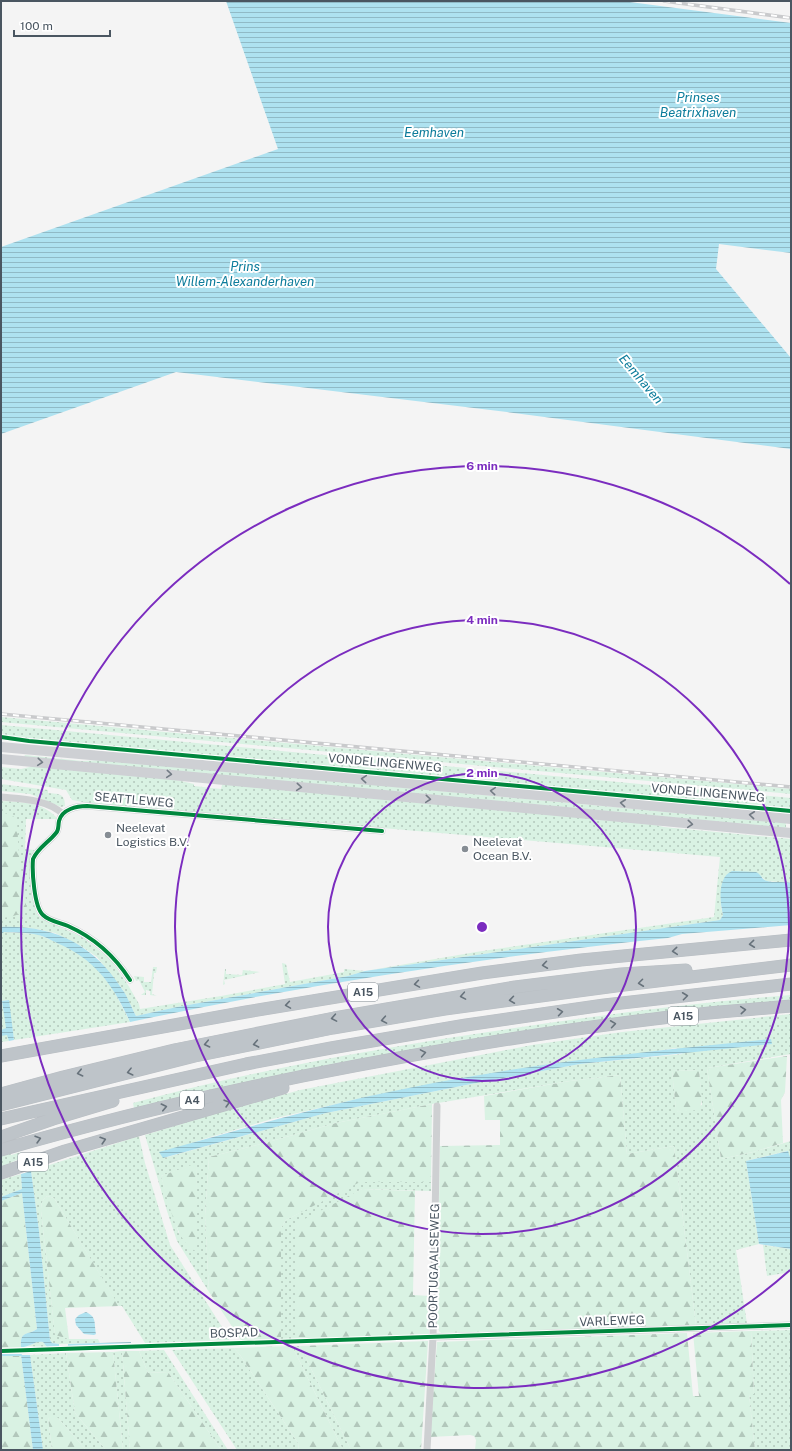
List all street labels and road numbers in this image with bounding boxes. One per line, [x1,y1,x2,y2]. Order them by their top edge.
street label: VONDELINGENWEG [328,751,442,775]
street label: VONDELINGENWEG [651,781,765,805]
street label: SEATTLEWEG [94,790,174,810]
road number: A15 [348,983,378,1001]
road number: A15 [668,1007,698,1025]
road number: A4 [180,1091,204,1109]
road number: A15 [18,1153,48,1171]
street label: POORTUGAALSEWEG [426,1203,442,1329]
street label: VARLEWEG [579,1313,645,1329]
street label: BOSPAD [209,1325,259,1341]

